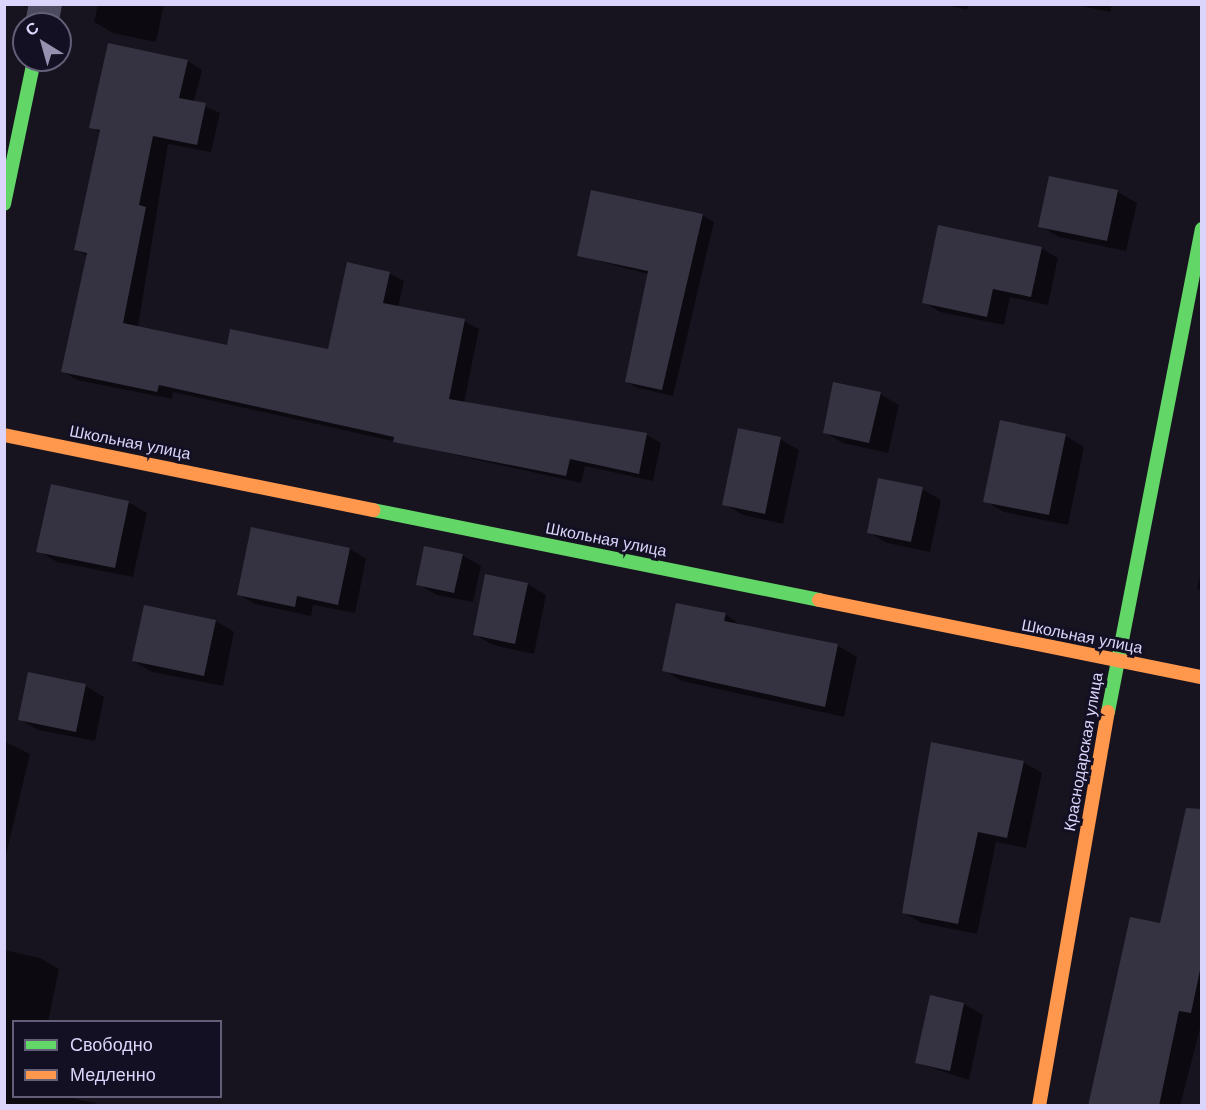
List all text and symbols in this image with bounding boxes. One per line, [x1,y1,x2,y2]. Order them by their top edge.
north arrow [12,12,72,72]
text: С [22,19,42,39]
street label: Школьная улица [68,422,192,464]
street label: Школьная улица [544,519,668,561]
street label: Школьная улица [1020,616,1144,658]
street label: Краснодарская улица [1061,671,1107,833]
legend [12,1020,222,1098]
text: Свободно [70,1035,153,1055]
text: Медленно [70,1065,156,1085]

